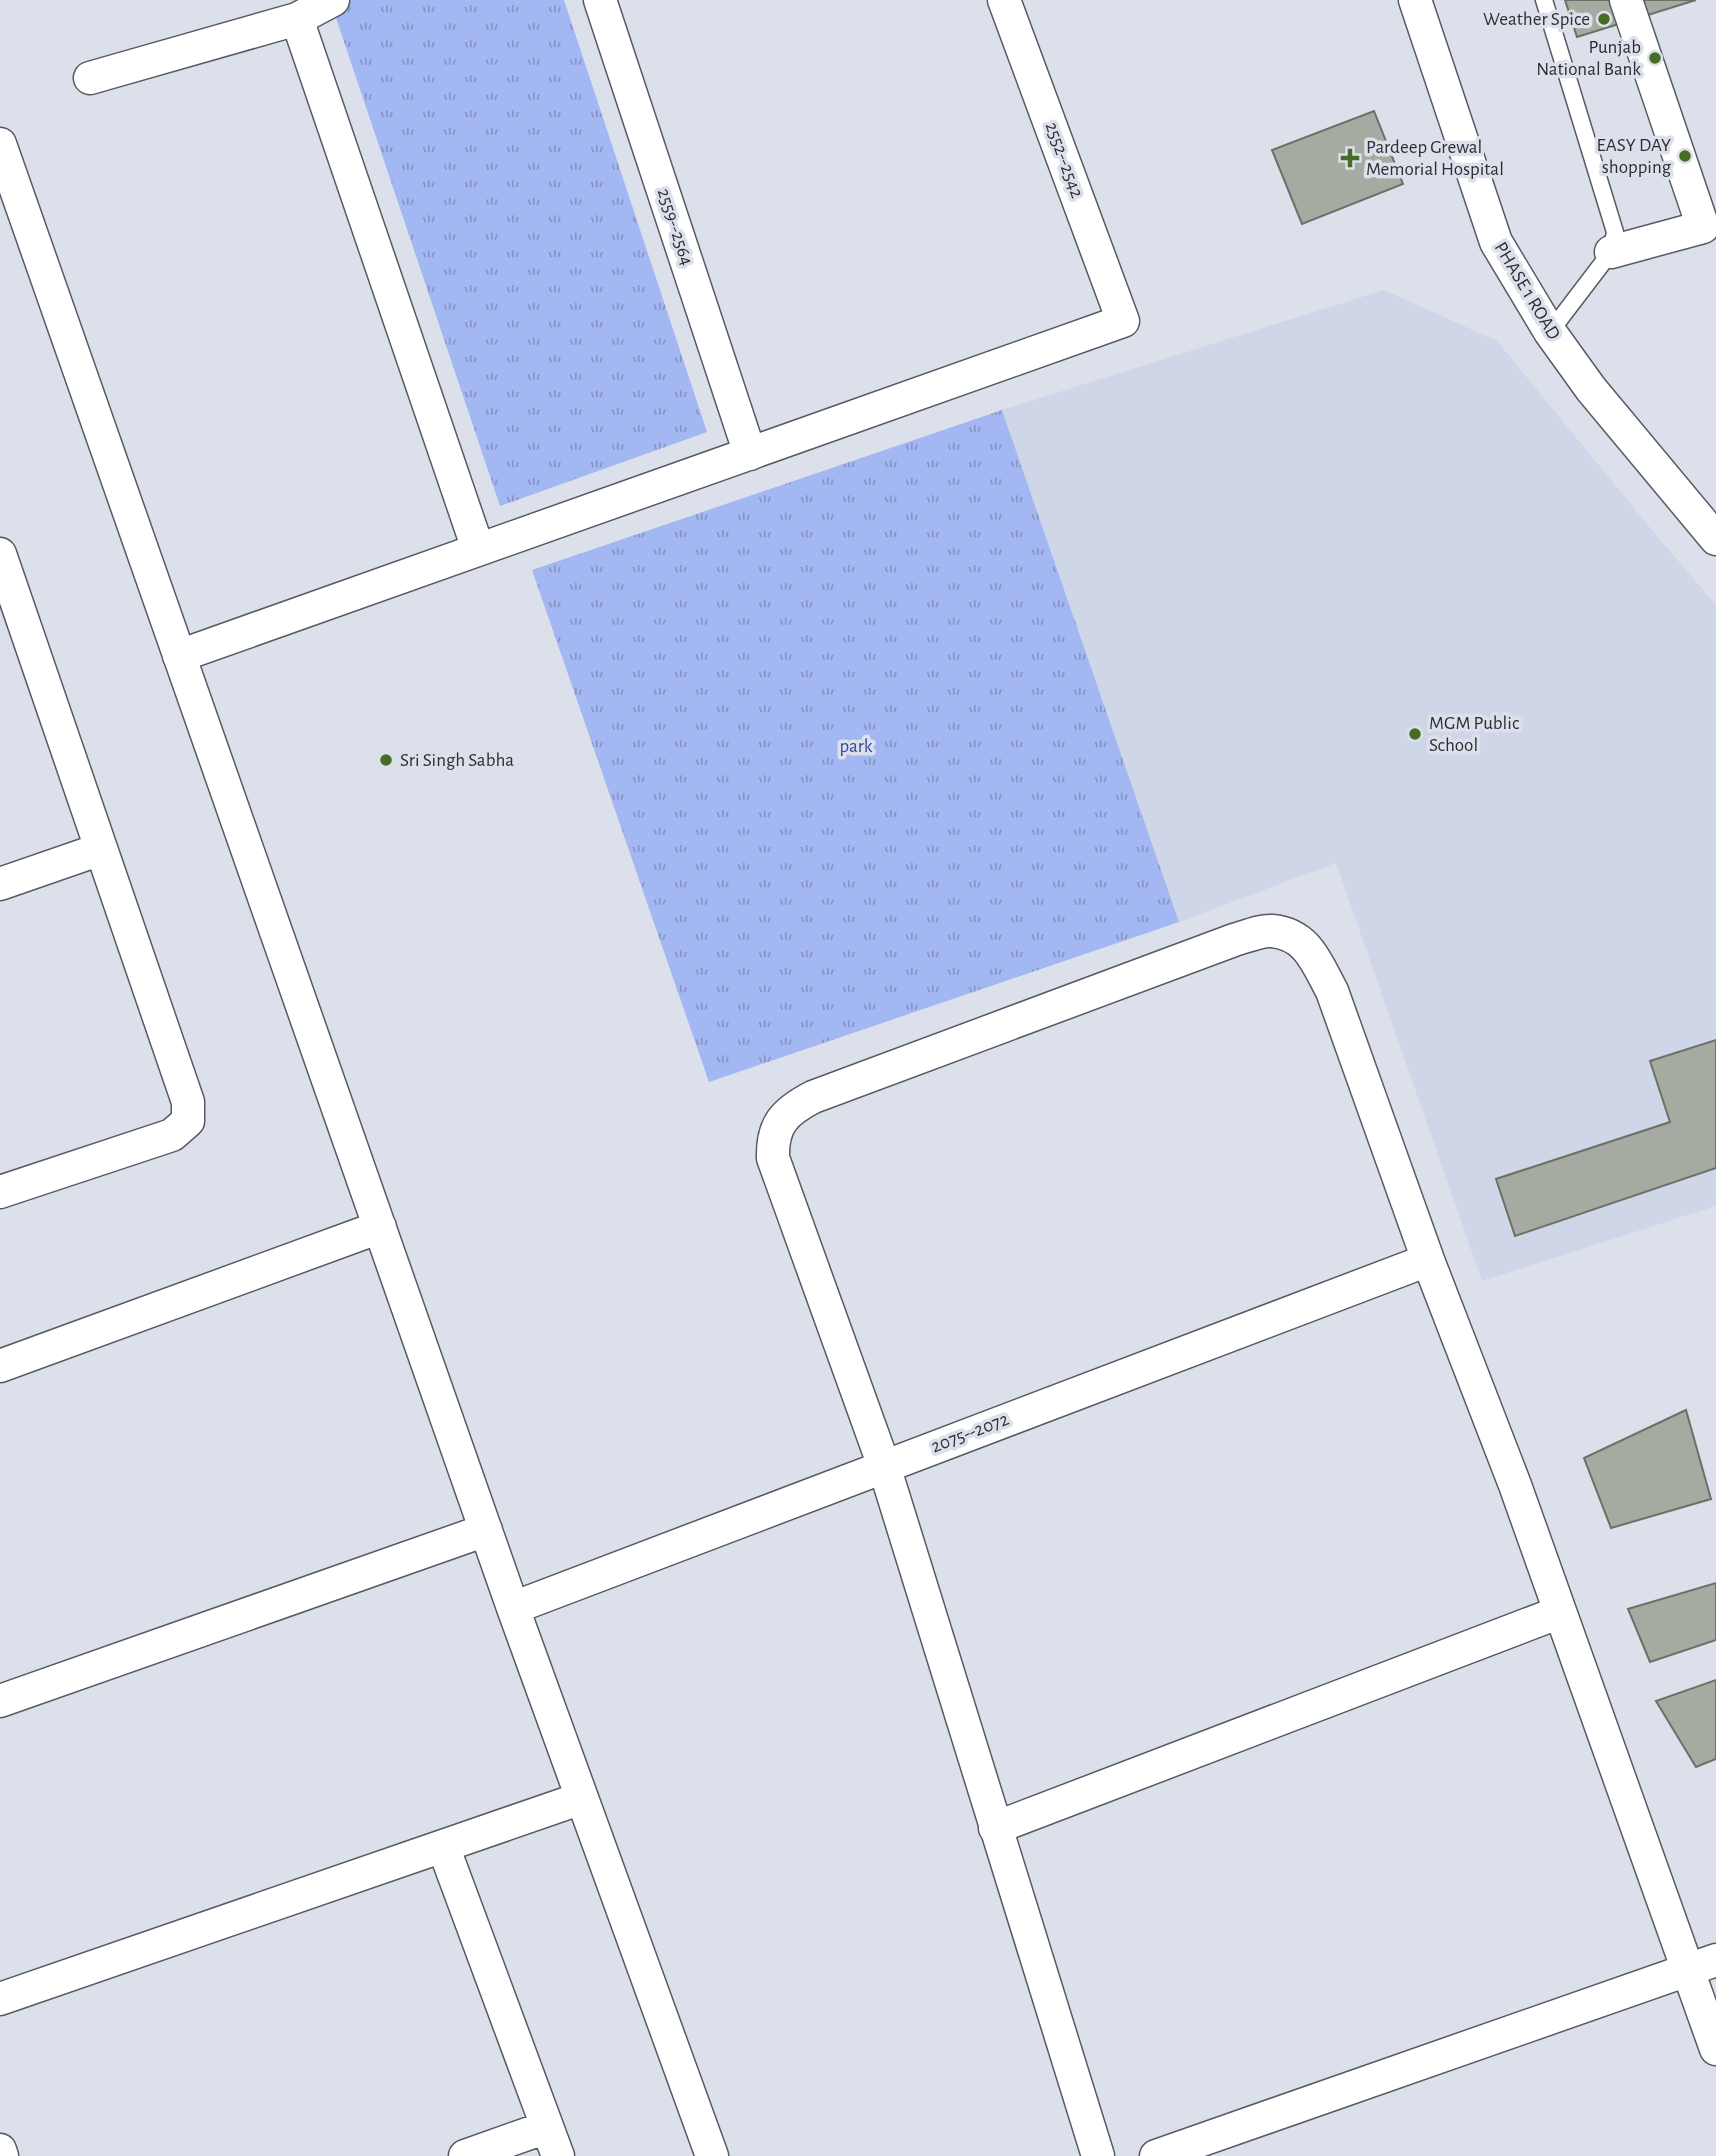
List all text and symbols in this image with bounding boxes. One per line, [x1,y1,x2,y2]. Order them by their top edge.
place label: Weather Spice [1483,10,1590,29]
marker: Weather Spice [1596,11,1612,27]
place label: Punjab National Bank [1536,38,1641,79]
marker: Punjab National Bank [1647,50,1663,66]
street label: 2552--2542 [1042,120,1087,201]
place label: EASY DAY shopping [1597,136,1672,177]
place label: Pardeep Grewal Memorial Hospital [1366,138,1504,179]
marker: Pardeep Grewal Memorial Hospital [1340,148,1360,168]
marker: EASY DAY shopping [1677,148,1693,164]
street label: 2559--2564 [654,186,696,268]
street label: PHASE 1 ROAD [1490,239,1564,343]
place label: MGM Public School [1429,714,1519,755]
marker: MGM Public School [1407,726,1423,742]
park label: park [839,737,873,756]
place label: Sri Singh Sabha [400,751,514,770]
marker: Sri Singh Sabha [378,752,394,768]
street label: 2075--2072 [929,1409,1012,1456]

